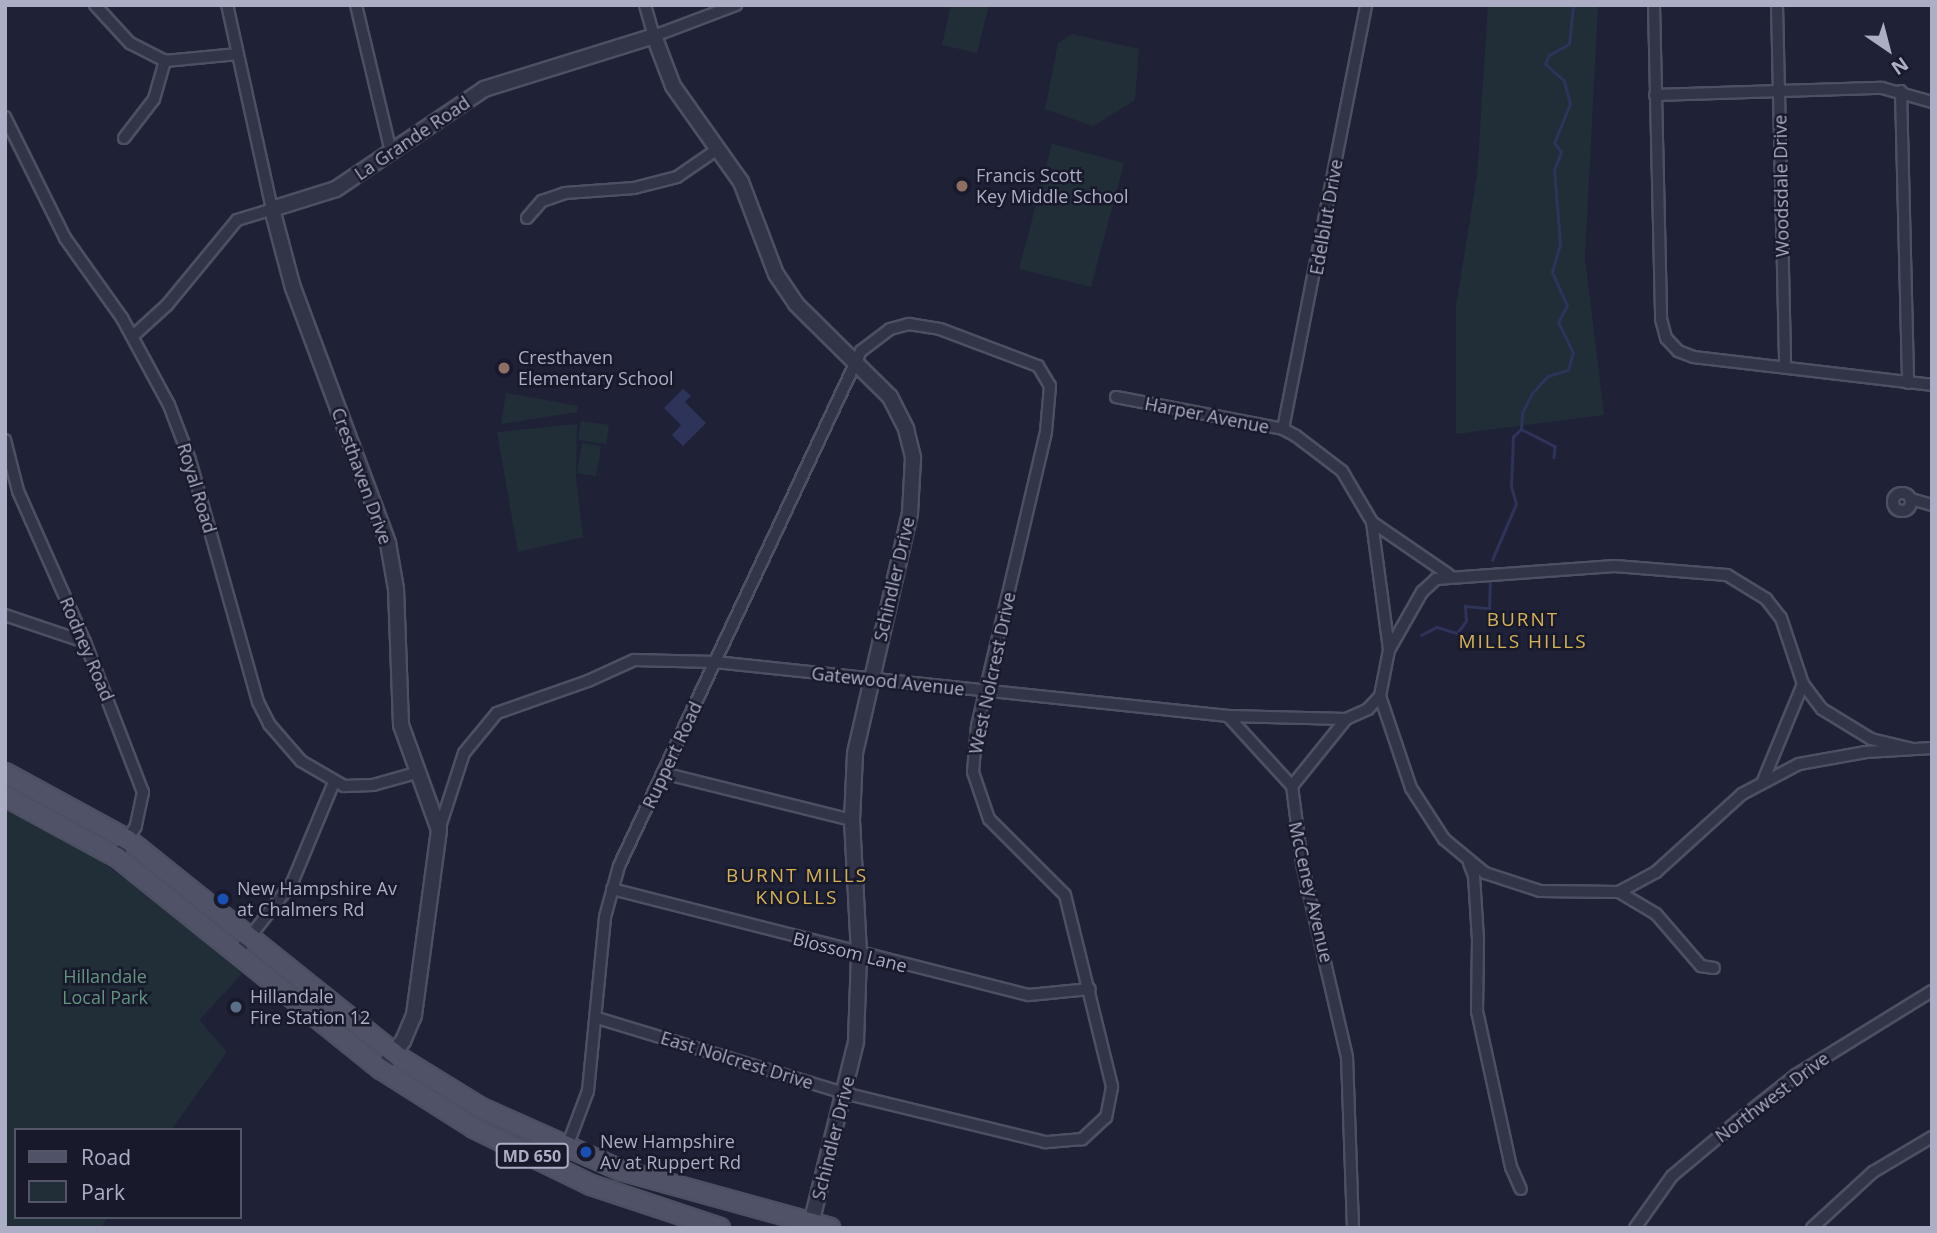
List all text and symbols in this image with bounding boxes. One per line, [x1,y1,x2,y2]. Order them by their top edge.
north arrow [1853,14,1923,84]
text: N [1886,51,1914,81]
street label: La Grande Road [350,91,474,185]
street label: Woodsdale Drive [1769,115,1793,257]
street label: Edelblut Drive [1305,157,1347,277]
place label: Francis Scott Key Middle School [976,165,1129,208]
marker: Francis Scott Key Middle School [954,178,970,194]
place label: Cresthaven Elementary School [518,347,674,390]
marker: Cresthaven Elementary School [496,360,512,376]
street label: Harper Avenue [1143,392,1271,438]
street label: Cresthaven Drive [327,405,397,547]
street label: Royal Road [173,440,221,536]
street label: Schindler Drive [869,515,919,643]
street label: West Nolcrest Drive [964,590,1020,756]
street label: Rodney Road [55,594,119,704]
district label: BURNT MILLS HILLS [1460,609,1586,653]
street label: Gatewood Avenue [811,662,965,700]
street label: Ruppert Road [638,698,706,812]
street label: McCeney Avenue [1284,820,1338,964]
district label: BURNT MILLS KNOLLS [727,865,867,909]
place label: New Hampshire Av at Chalmers Rd [237,878,397,920]
marker: New Hampshire Av at Chalmers Rd [215,891,231,907]
street label: Blossom Lane [791,927,909,977]
park label: Hillandale Local Park [62,966,148,1009]
place label: Hillandale Fire Station 12 [250,986,370,1028]
marker: Hillandale Fire Station 12 [228,999,244,1015]
street label: East Nolcrest Drive [658,1027,816,1093]
street label: Northwest Drive [1711,1047,1833,1147]
street label: Schindler Drive [807,1074,859,1202]
legend [14,1128,242,1219]
place label: New Hampshire Av at Ruppert Rd [600,1131,741,1174]
text: Road [81,1143,131,1171]
road number: MD 650 [495,1144,569,1168]
marker: New Hampshire Av at Ruppert Rd [578,1144,594,1160]
text: Park [81,1178,125,1206]

